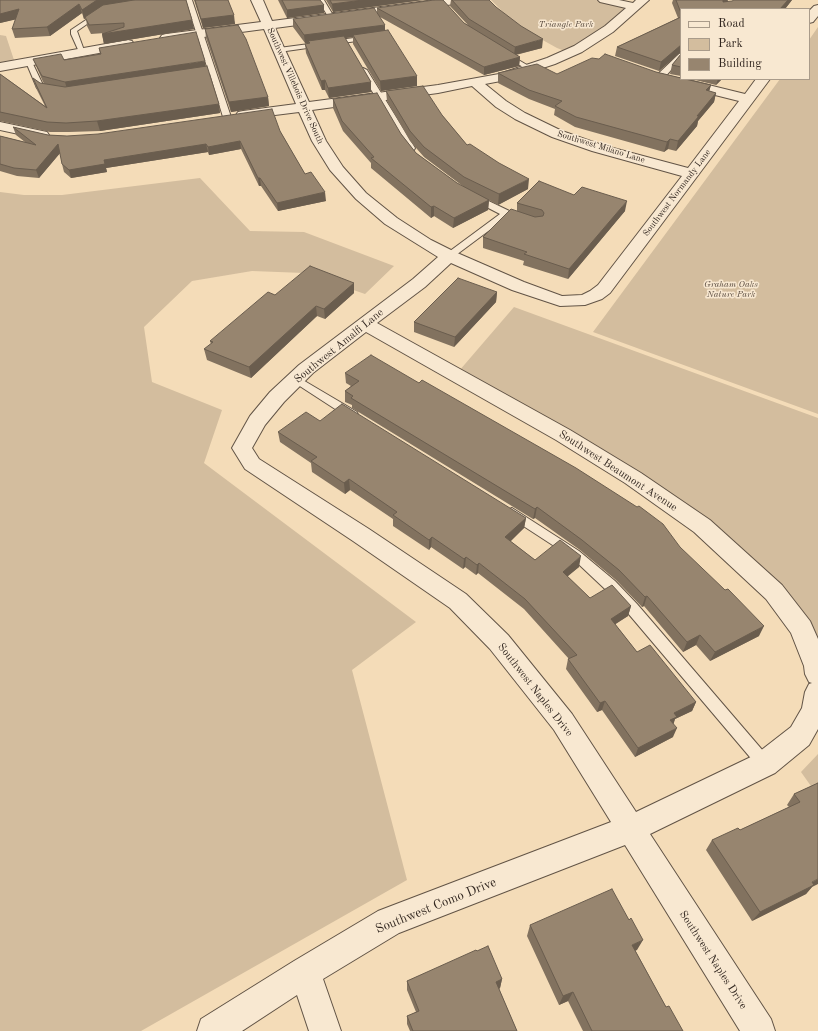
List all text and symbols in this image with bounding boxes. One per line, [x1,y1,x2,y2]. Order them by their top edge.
legend [680,8,810,80]
text: Road [718,18,745,30]
park label: Triangle Park [539,20,593,30]
street label: Southwest Villebois Drive South [264,26,326,146]
text: Park [718,38,743,50]
text: Building [718,58,762,70]
street label: Southwest Milano Lane [556,128,646,166]
street label: Southwest Normandy Lane [641,147,713,239]
park label: Graham Oaks Nature Park [704,280,758,301]
street label: Southwest Amalfi Lane [292,306,386,386]
street label: Southwest Beaumont Avenue [556,428,680,514]
street label: Southwest Naples Drive [495,641,575,739]
street label: Southwest Como Drive [373,875,499,937]
street label: Southwest Naples Drive [676,908,750,1012]

